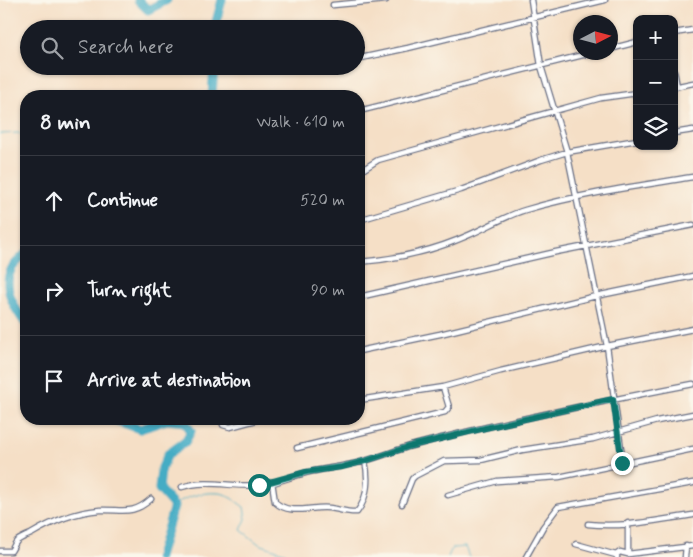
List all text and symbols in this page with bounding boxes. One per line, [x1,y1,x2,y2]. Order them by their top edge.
north arrow [573,15,618,60]
map controls [633,15,678,150]
button: + [633,15,678,60]
search box [20,20,365,75]
icon: search [38,34,66,62]
text: Search here [78,35,174,60]
button: − [633,60,678,105]
button: layers [633,105,678,150]
text: 8 min [40,109,91,137]
text: Walk · 610 m [256,112,345,133]
icon: ahead [40,187,68,215]
text: Continue [87,188,158,213]
text: 520 m [300,190,345,211]
icon: right [40,277,68,305]
text: Turn right [87,278,171,303]
text: 90 m [311,280,345,301]
icon: arrive [40,367,68,395]
text: Arrive at destination [87,368,251,393]
route end [611,452,634,475]
route start [248,474,271,497]

